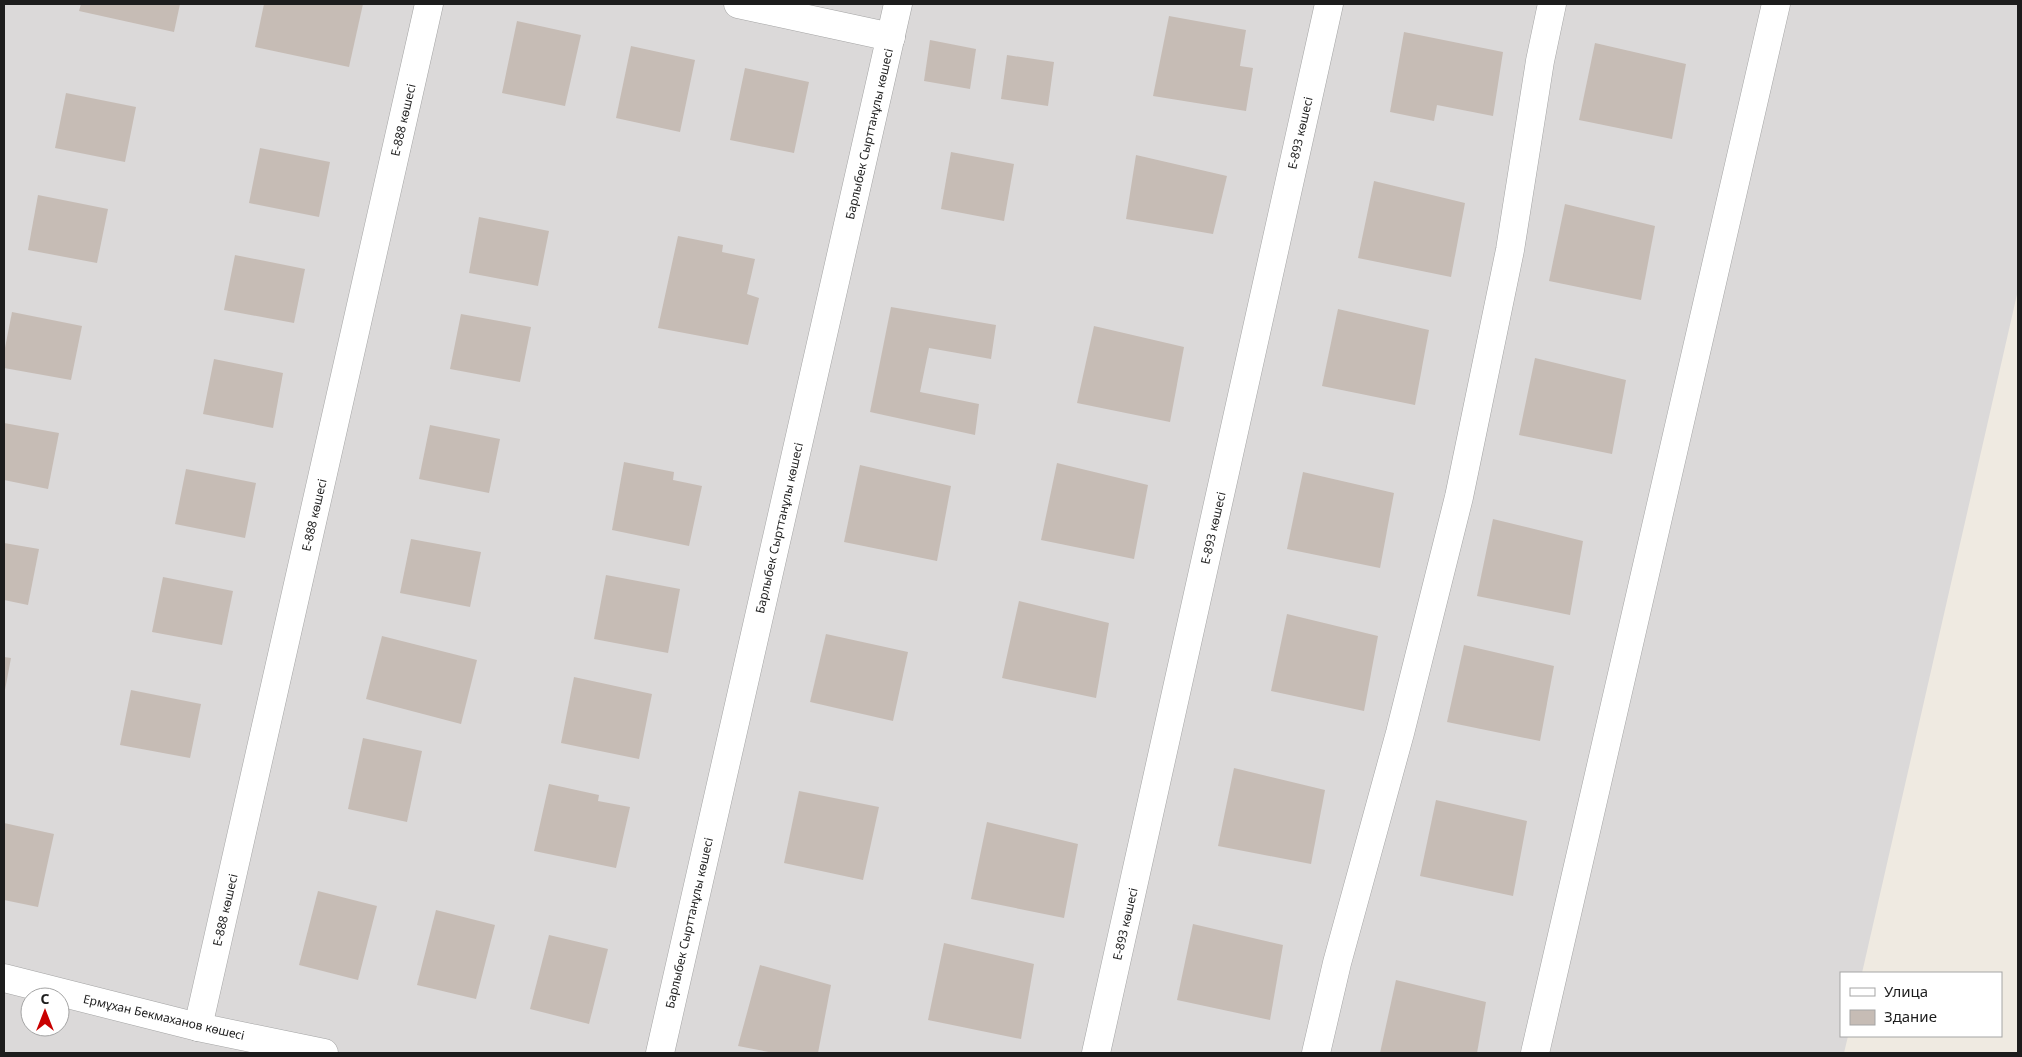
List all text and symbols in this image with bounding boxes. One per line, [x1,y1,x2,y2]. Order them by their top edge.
street label: Барлыбек Сырттанұлы көшесі [841,47,897,221]
street label: Е-888 көшесі [386,82,420,158]
street label: Е-893 көшесі [1283,95,1317,171]
street label: Барлыбек Сырттанұлы көшесі [751,441,807,615]
street label: Е-888 көшесі [297,477,331,553]
street label: Е-893 көшесі [1196,490,1230,566]
street label: Барлыбек Сырттанұлы көшесі [661,836,717,1010]
street label: Е-888 көшесі [208,872,242,948]
street label: Е-893 көшесі [1108,886,1142,962]
legend [1840,972,2002,1037]
text: Улица [1884,981,1928,1001]
north arrow [20,987,70,1037]
text: С [40,989,50,1008]
street label: Ермұхан Бекмаханов көшесі [82,990,246,1044]
text: Здание [1884,1006,1937,1026]

